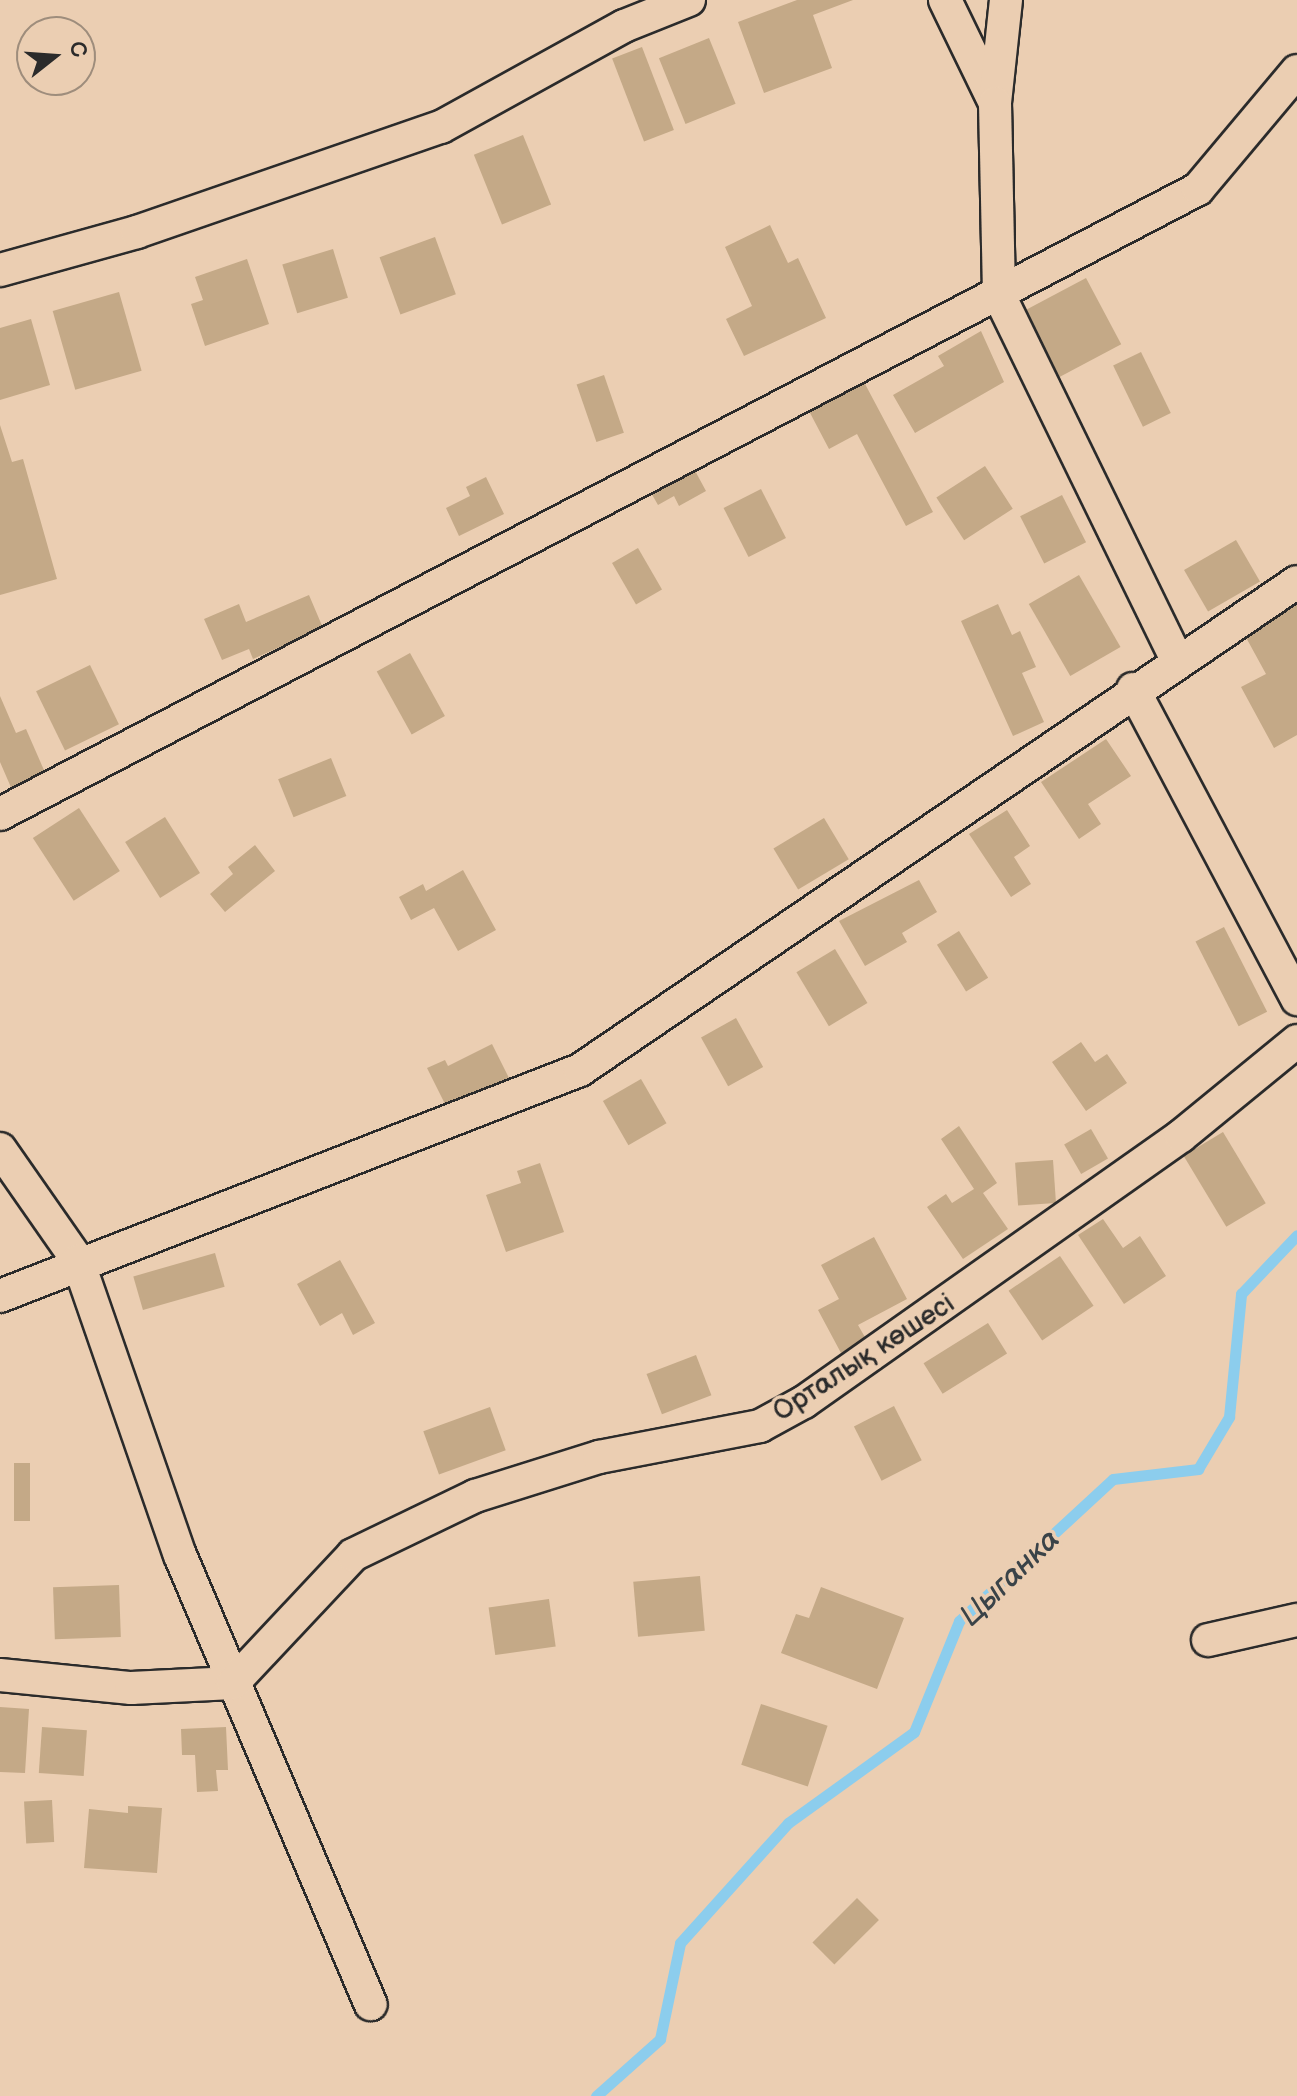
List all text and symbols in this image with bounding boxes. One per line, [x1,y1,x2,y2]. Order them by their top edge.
north arrow [16,16,96,96]
text: С [62,38,93,61]
street label: Орталық көшесі [767,1287,961,1429]
water label: Цыганка [953,1522,1067,1634]

